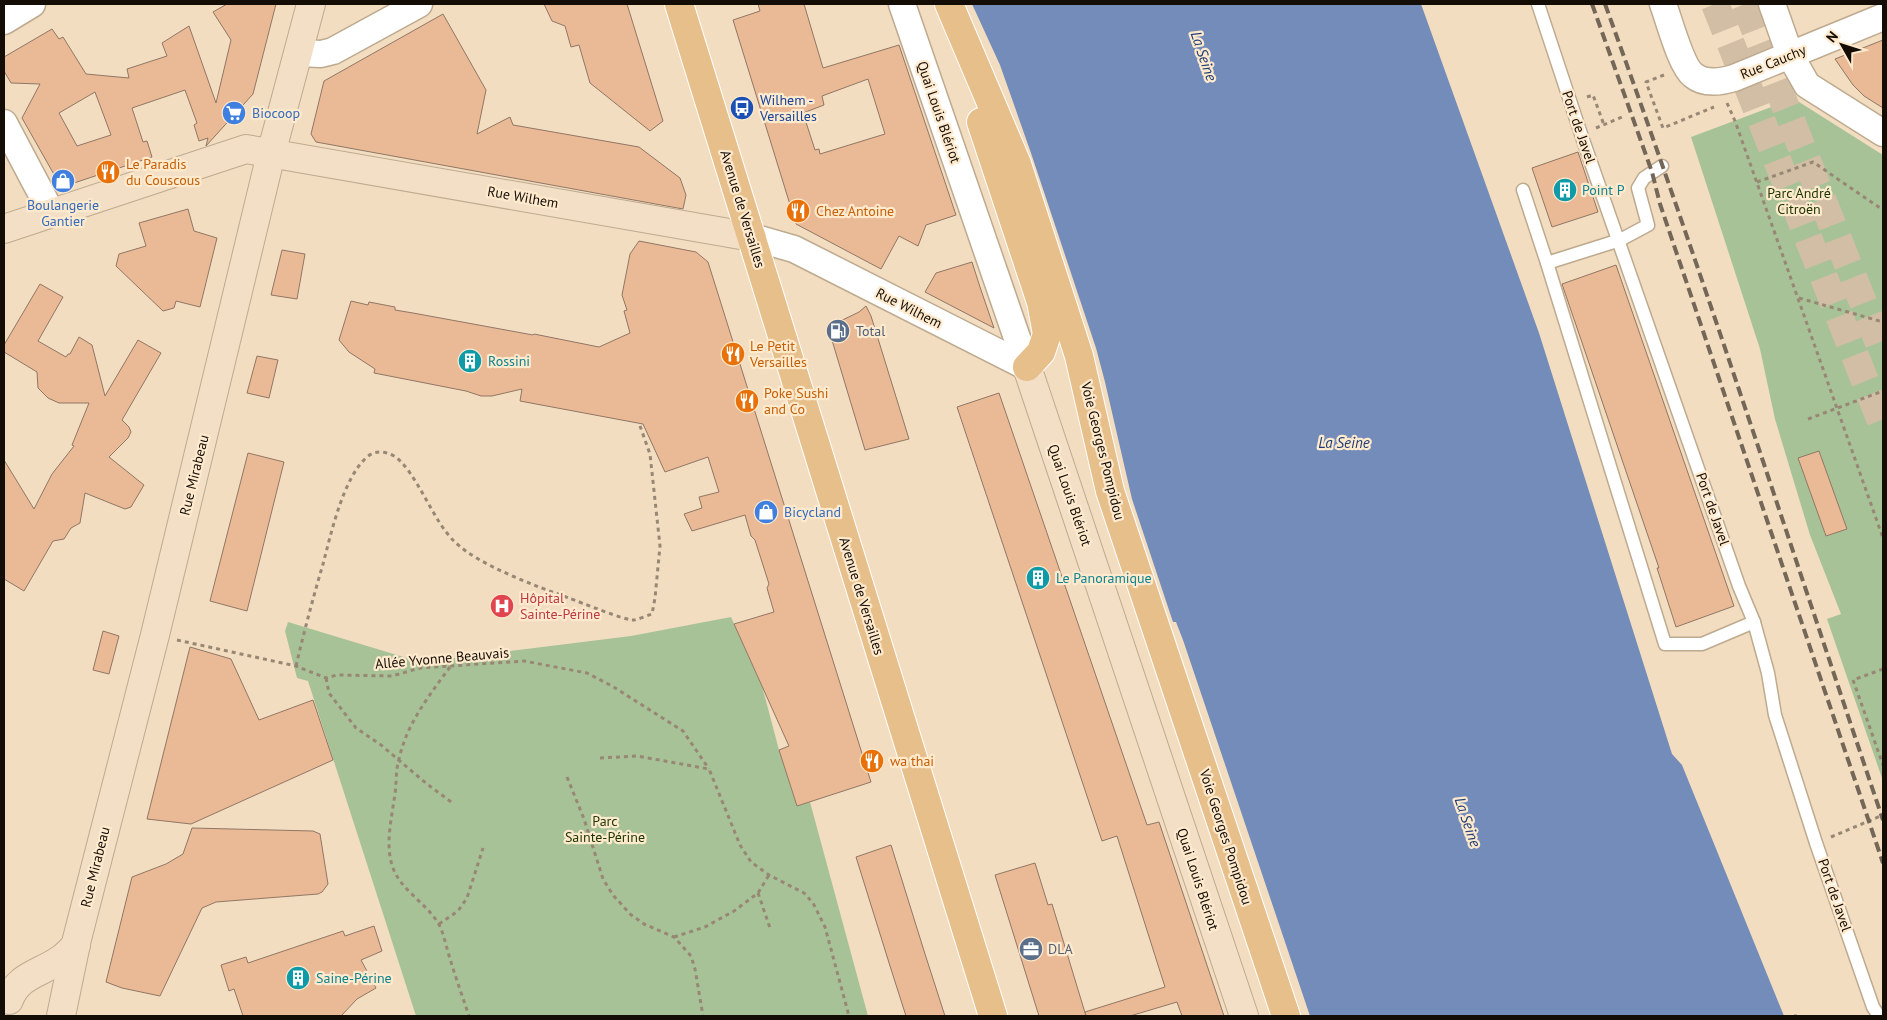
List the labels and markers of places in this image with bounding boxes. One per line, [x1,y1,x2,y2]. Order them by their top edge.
place label: Wilhem - Versailles [759,91,817,125]
bus stop icon: Wilhem - Versailles [729,95,755,121]
supermarket icon: Biocoop [221,100,247,126]
place label: Biocoop [252,104,300,122]
place label: Le Paradis du Couscous [126,155,200,189]
restaurant icon: Le Paradis du Couscous [95,159,121,185]
shop icon: Boulangerie Gantier [50,168,76,194]
building icon: Point P [1552,177,1578,203]
place label: Point P [1582,181,1625,199]
place label: Boulangerie Gantier [27,196,99,230]
restaurant icon: Chez Antoine [785,198,811,224]
place label: Chez Antoine [816,202,894,220]
fuel station icon: Total [825,318,851,344]
place label: Total [856,322,885,340]
place label: Le Petit Versailles [749,337,807,371]
restaurant icon: Le Petit Versailles [720,341,746,367]
building icon: Rossini [457,348,483,374]
place label: Rossini [488,352,530,370]
place label: Poke Sushi and Co [764,384,829,418]
restaurant icon: Poke Sushi and Co [734,388,760,414]
shop icon: Bicycland [753,499,779,525]
place label: Bicycland [784,503,841,521]
building icon: Le Panoramique [1025,565,1051,591]
place label: Le Panoramique [1056,569,1152,587]
place label: Hôpital Sainte-Périne [520,589,600,623]
hospital icon: Hôpital Sainte-Périne [489,593,515,619]
restaurant icon: wa thai [859,748,885,774]
place label: wa thai [890,752,934,770]
office icon: DLA [1018,936,1044,962]
place label: DLA [1048,940,1073,958]
building icon: Saine-Périne [285,965,311,991]
place label: Saine-Périne [316,969,392,987]

